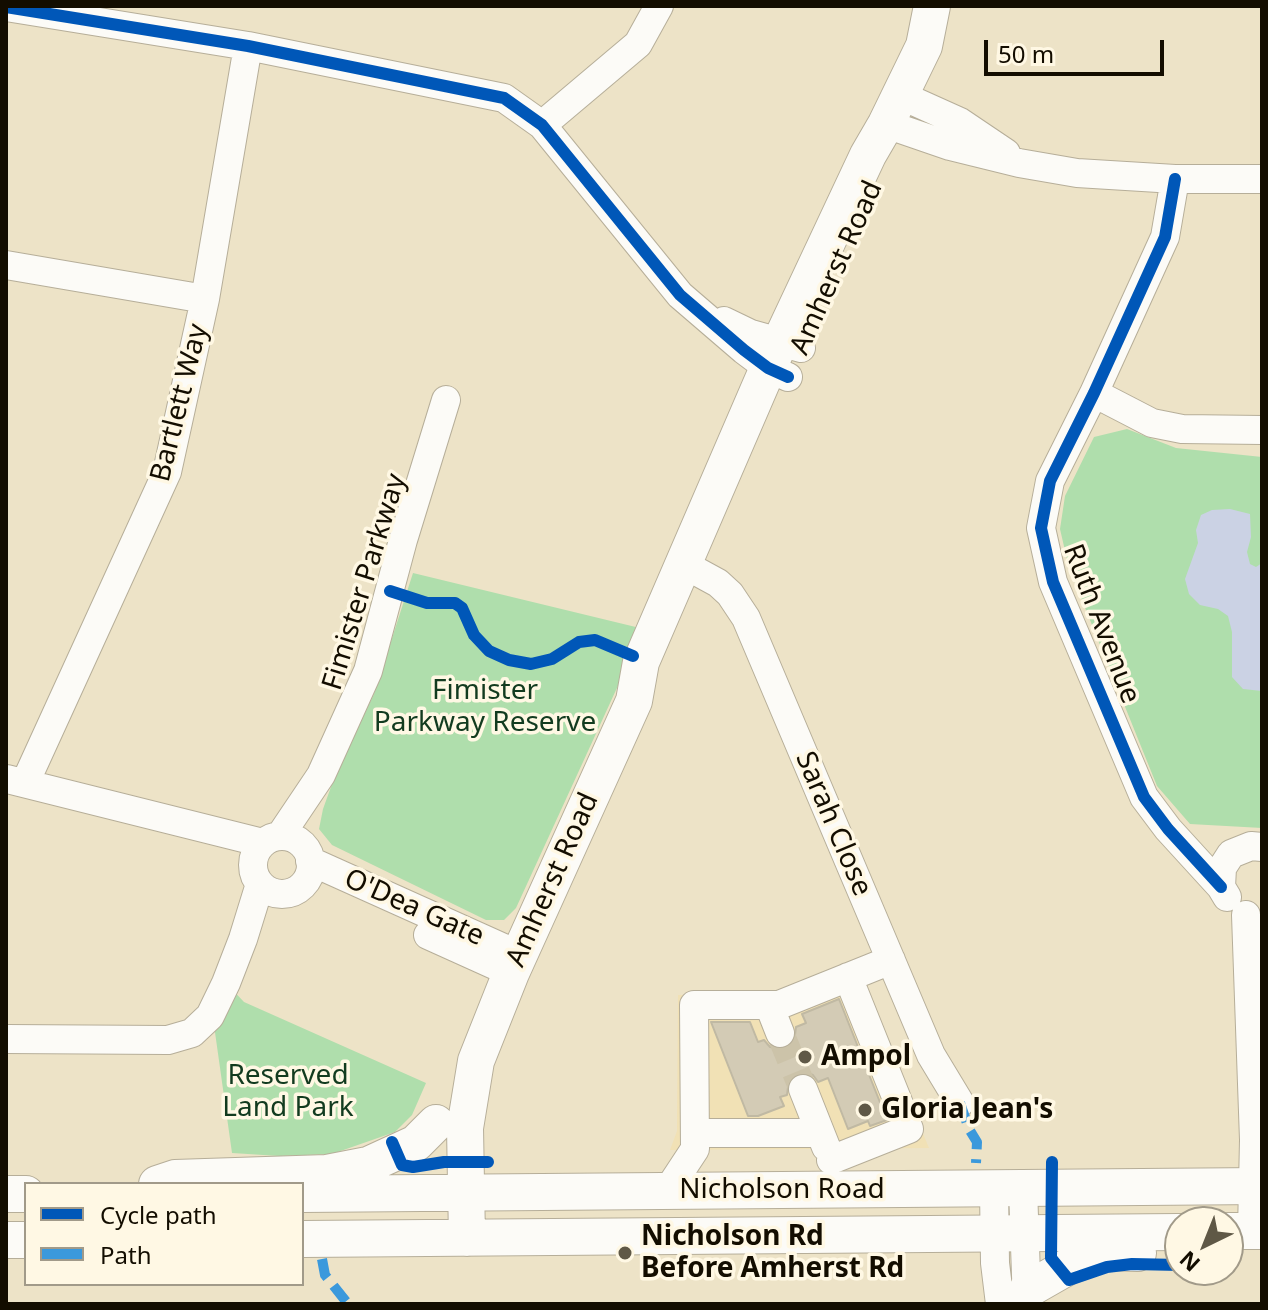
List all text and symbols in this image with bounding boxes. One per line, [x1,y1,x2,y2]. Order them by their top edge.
scale bar [988,24,1168,74]
text: 50 m [998,37,1054,70]
street label: Amherst Road [784,176,890,360]
street label: Bartlett Way [144,321,216,485]
street label: Fimister Parkway [316,470,414,694]
street label: Ruth Avenue [1055,540,1147,708]
park label: Fimister Parkway Reserve [374,674,596,740]
street label: Sarah Close [788,747,878,901]
street label: Amherst Road [500,788,606,972]
street label: O'Dea Gate [339,862,489,954]
place label: Ampol [821,1040,911,1074]
marker: Ampol [796,1048,814,1066]
park label: Reserved Land Park [222,1059,354,1125]
place label: Gloria Jean's [881,1093,1053,1127]
marker: Gloria Jean's [856,1101,874,1119]
street label: Nicholson Road [679,1173,885,1207]
legend [24,1182,304,1286]
text: Cycle path [100,1198,217,1231]
north arrow [1164,1206,1244,1286]
place label: Nicholson Rd Before Amherst Rd [641,1220,904,1286]
text: Path [100,1238,151,1271]
marker: Nicholson Rd Before Amherst Rd [616,1244,634,1262]
text: N [1172,1245,1206,1279]

